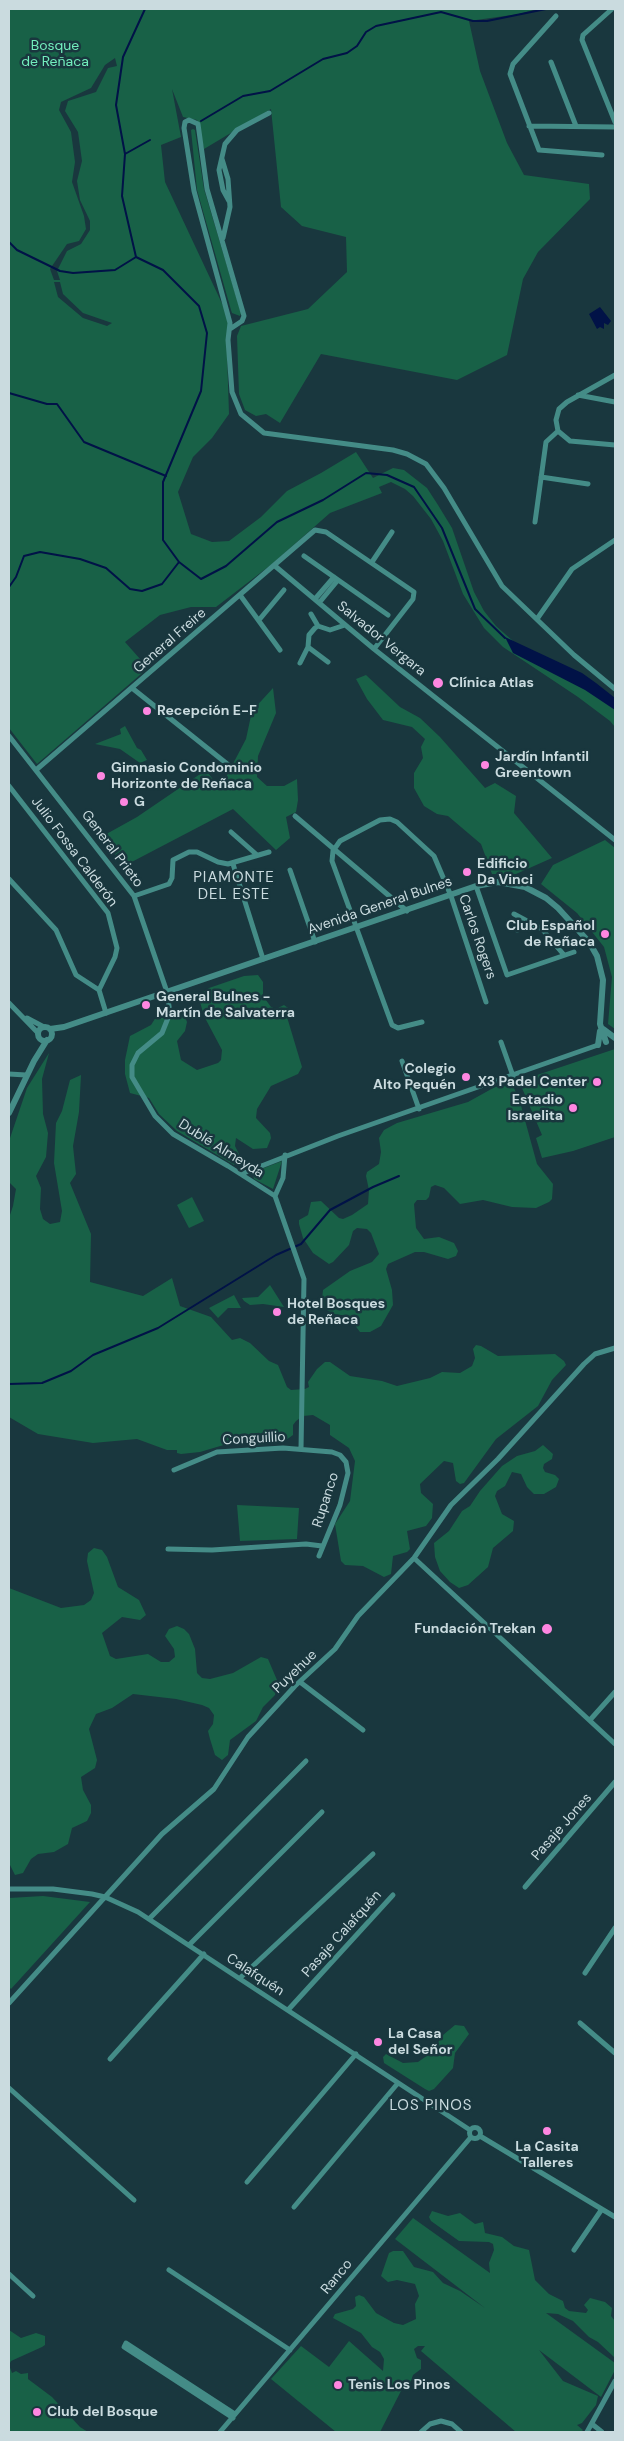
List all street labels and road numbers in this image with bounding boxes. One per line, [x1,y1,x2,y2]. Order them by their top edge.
street label: Salvador Vergara [333,598,429,680]
street label: General Freire [130,605,210,677]
street label: Julio Fossa Calderón [27,794,121,910]
street label: General Prieto [78,807,146,891]
street label: Avenida General Bulnes [305,873,455,939]
street label: Carlos Rogers [455,892,499,982]
street label: Dublé Almeyda [175,1116,267,1182]
street label: Conguillio [222,1429,286,1449]
street label: Rupanco [309,1470,343,1530]
street label: Puyehue [269,1647,321,1697]
street label: Pasaje Jones [528,1790,596,1864]
street label: Pasaje Calafquén [299,1887,385,1981]
street label: Calafquén [223,1950,287,2000]
street label: Ranco [318,2256,356,2298]

